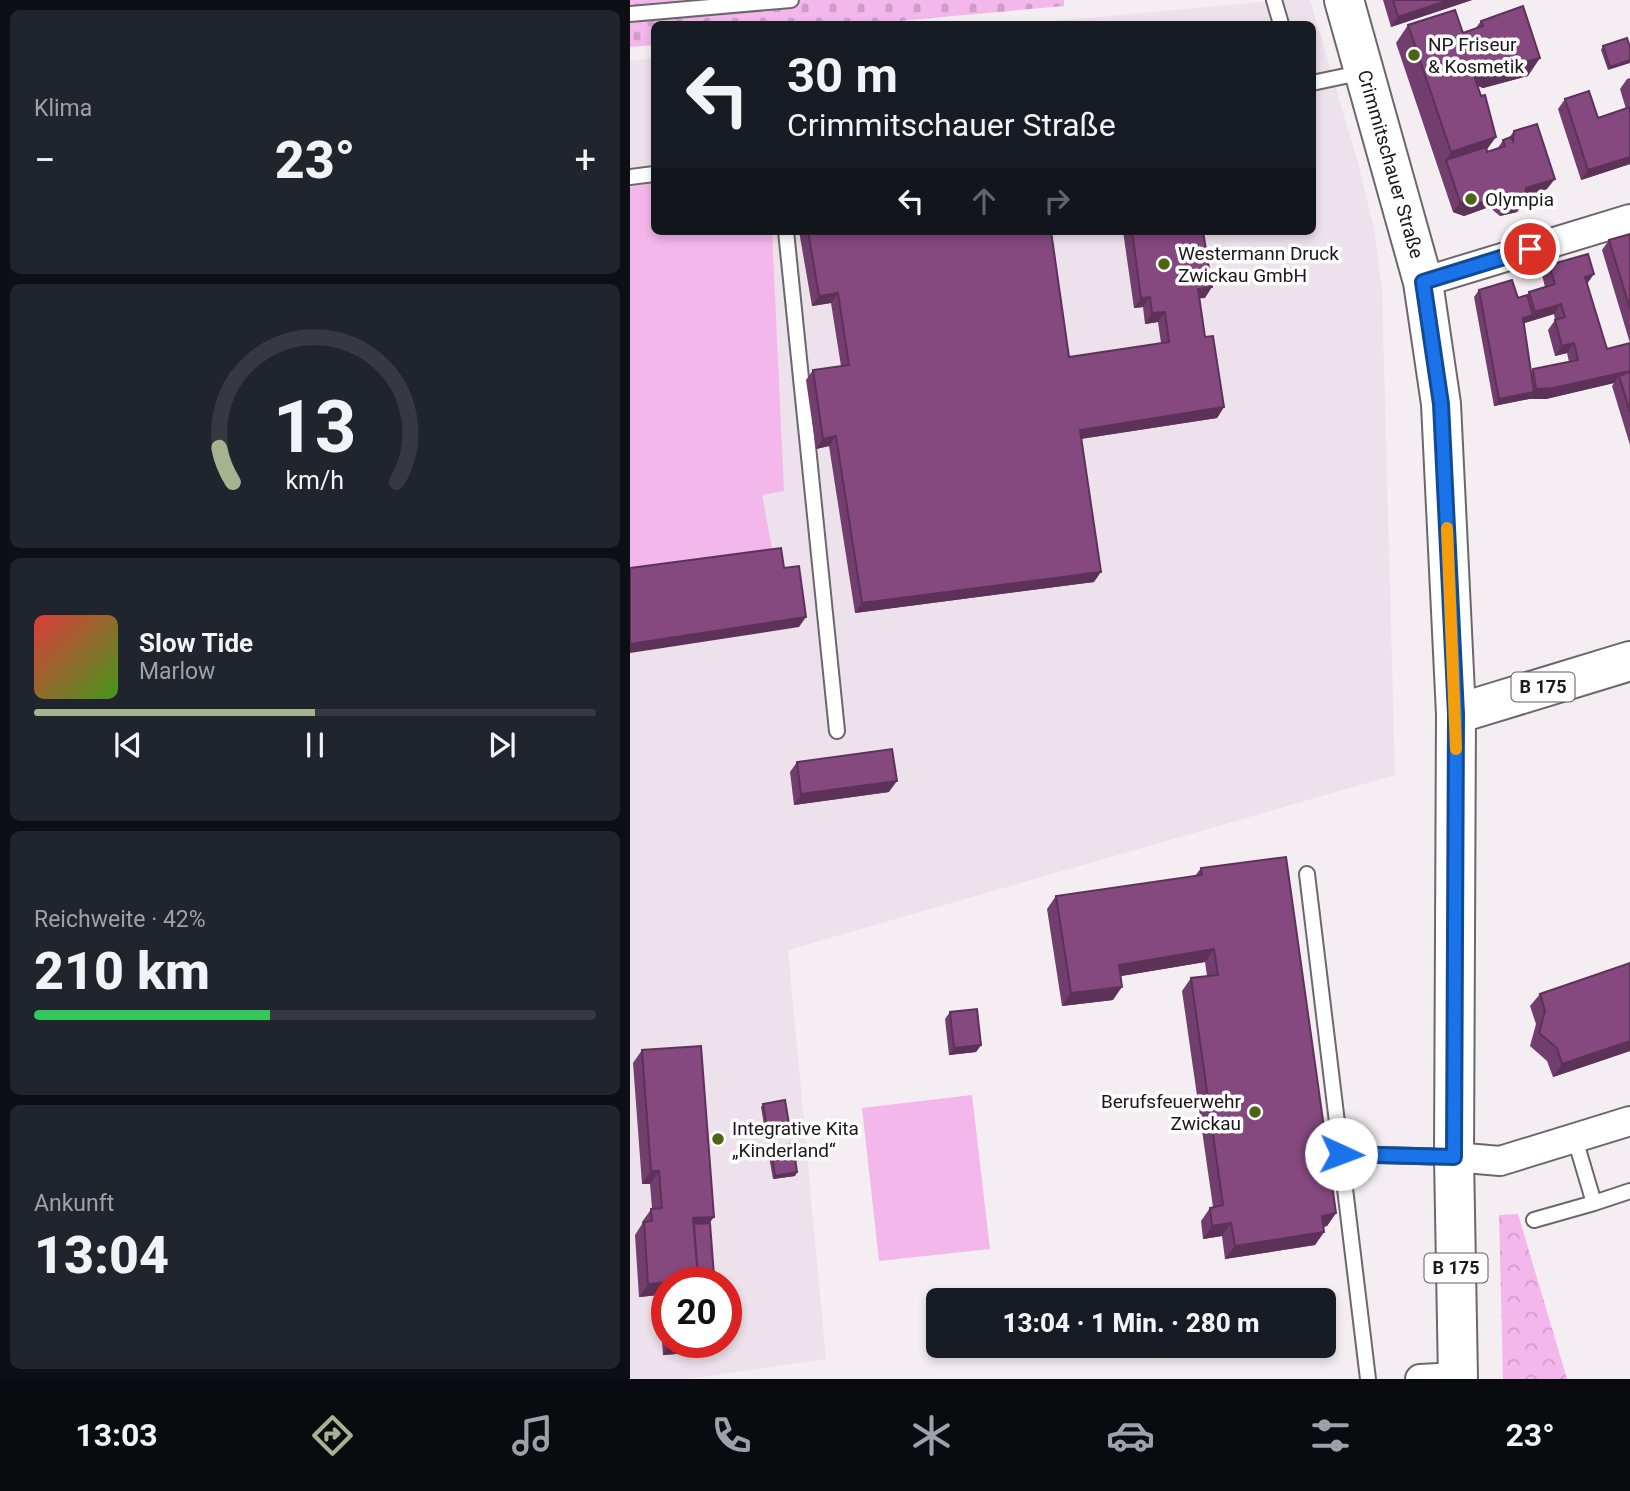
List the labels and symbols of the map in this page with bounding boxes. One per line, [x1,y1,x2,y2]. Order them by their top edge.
place label: NP Friseur & Kosmetik [1428,33,1524,78]
marker: NP Friseur & Kosmetik [1406,47,1422,63]
street label: Crimmitschauer Straße [1353,67,1428,261]
place label: Olympia [1485,188,1554,211]
marker: Olympia [1463,191,1479,207]
pin [1500,219,1560,279]
place label: Westermann Druck Zwickau GmbH [1178,242,1339,287]
marker: Westermann Druck Zwickau GmbH [1156,256,1172,272]
road number: B 175 [1511,672,1574,702]
place label: Berufsfeuerwehr Zwickau [1101,1090,1242,1135]
marker: Berufsfeuerwehr Zwickau [1247,1104,1263,1120]
place label: Integrative Kita „Kinderland“ [732,1117,859,1162]
position arrow [1304,1117,1378,1191]
marker: Integrative Kita „Kinderland“ [710,1131,726,1147]
road number: B 175 [1424,1254,1488,1282]
speed limit sign: 20 [651,1267,742,1358]

